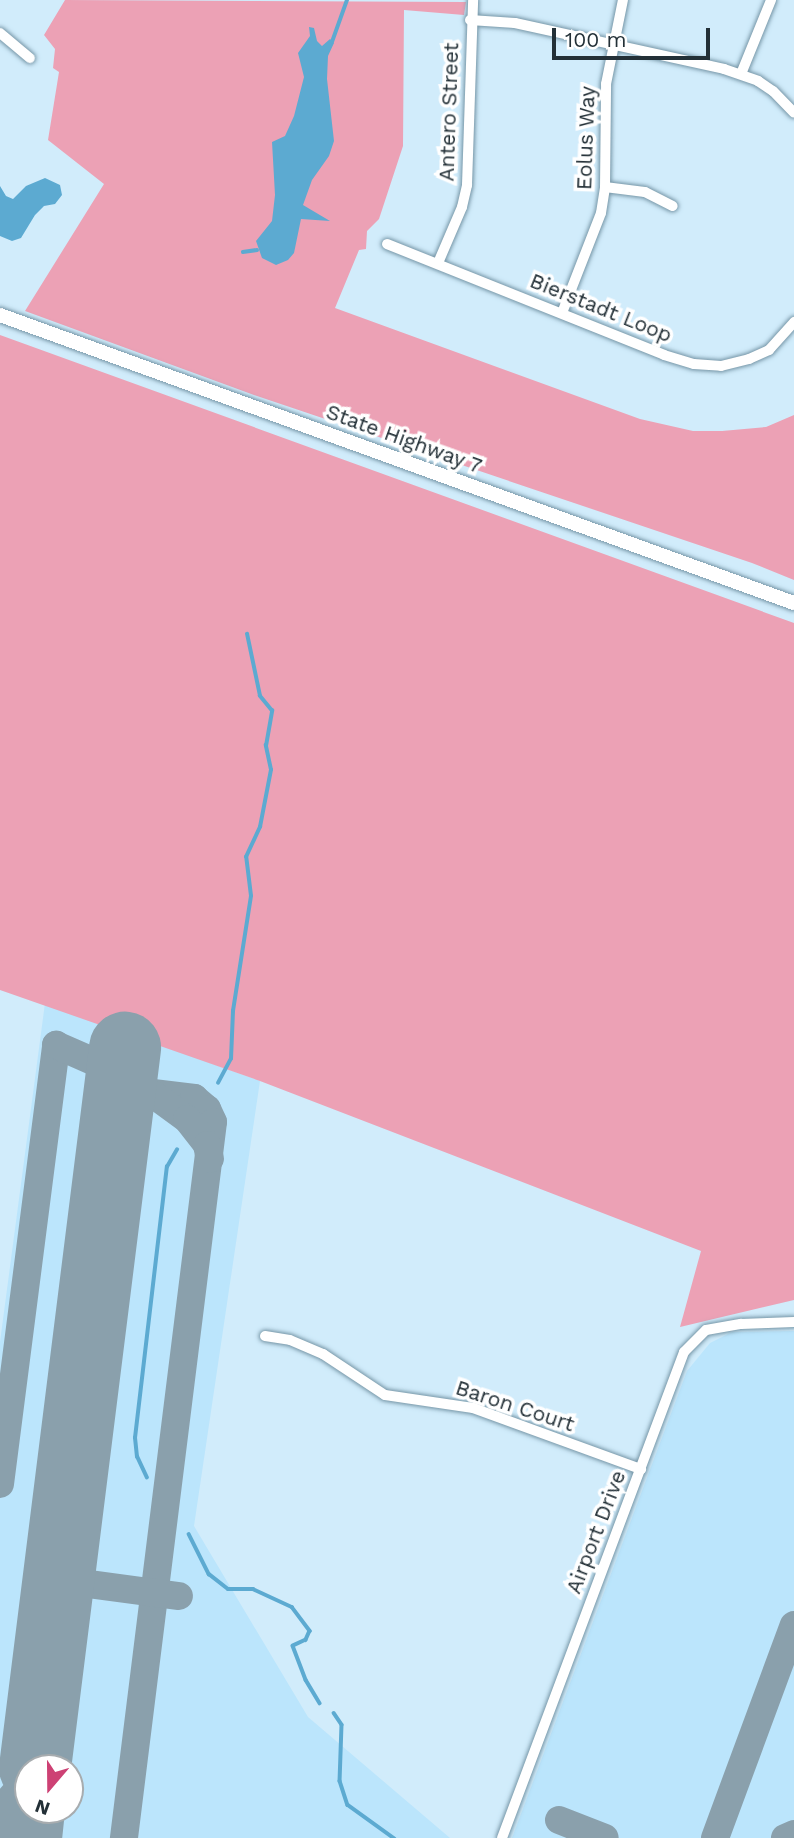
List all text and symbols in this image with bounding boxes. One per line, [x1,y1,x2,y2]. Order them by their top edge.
scale bar [556,14,714,58]
text: 100 m [565,27,627,52]
street label: Antero Street [434,42,464,182]
street label: Eolus Way [572,85,600,191]
street label: Bierstadt Loop [526,268,676,348]
street label: State Highway 7 [322,399,486,479]
street label: Baron Court [452,1375,578,1437]
street label: Airport Drive [561,1467,631,1597]
north arrow [14,1754,84,1824]
text: N [32,1794,53,1821]

